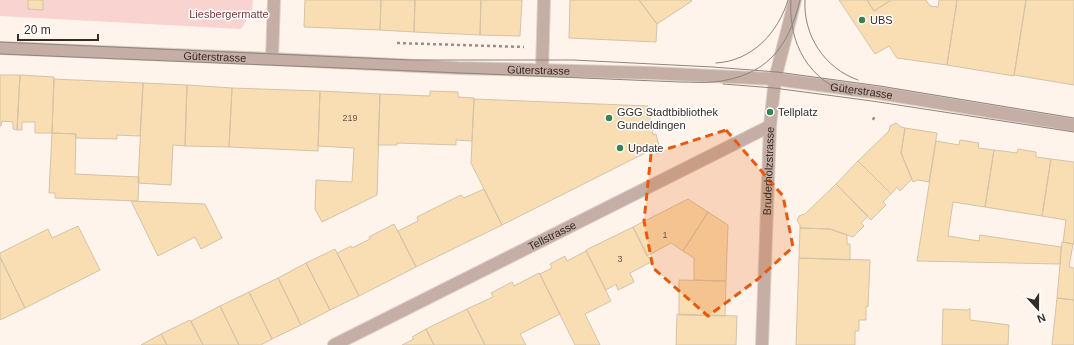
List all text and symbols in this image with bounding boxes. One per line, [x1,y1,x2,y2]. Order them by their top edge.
park label: Liesbergermatte [189,8,269,20]
place label: UBS [870,14,893,26]
marker: UBS [857,15,867,25]
scale bar [18,16,98,42]
text: 20 m [24,23,51,37]
street label: Güterstrasse [183,49,247,64]
street label: Güterstrasse [507,63,570,77]
street label: Güterstrasse [830,81,894,101]
place label: GGG Stadtbibliothek Gundeldingen [617,106,718,131]
place label: Tellplatz [778,106,818,118]
marker: Tellplatz [765,107,775,117]
house number: 219 [342,113,358,123]
marker: GGG Stadtbibliothek Gundeldingen [604,113,614,123]
street label: Bruderholzstrasse [761,127,776,216]
place label: Update [628,142,663,154]
marker: Update [615,143,625,153]
street label: Tellstrasse [526,218,578,253]
house number: 1 [662,230,668,240]
house number: 3 [617,254,623,264]
north arrow [1018,289,1058,329]
text: N [1036,311,1047,325]

